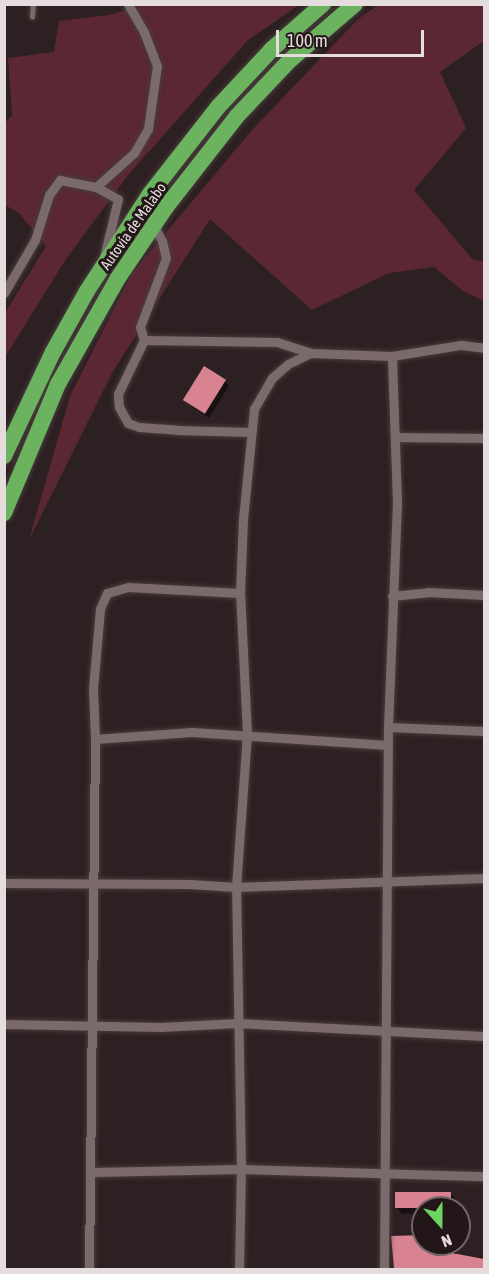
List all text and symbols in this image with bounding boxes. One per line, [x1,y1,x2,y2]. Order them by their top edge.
scale bar [279,18,428,56]
text: 100 m [287,30,328,51]
street label: Autovía de Malabo [96,179,170,273]
north arrow [411,1196,471,1256]
text: N [439,1231,454,1251]

